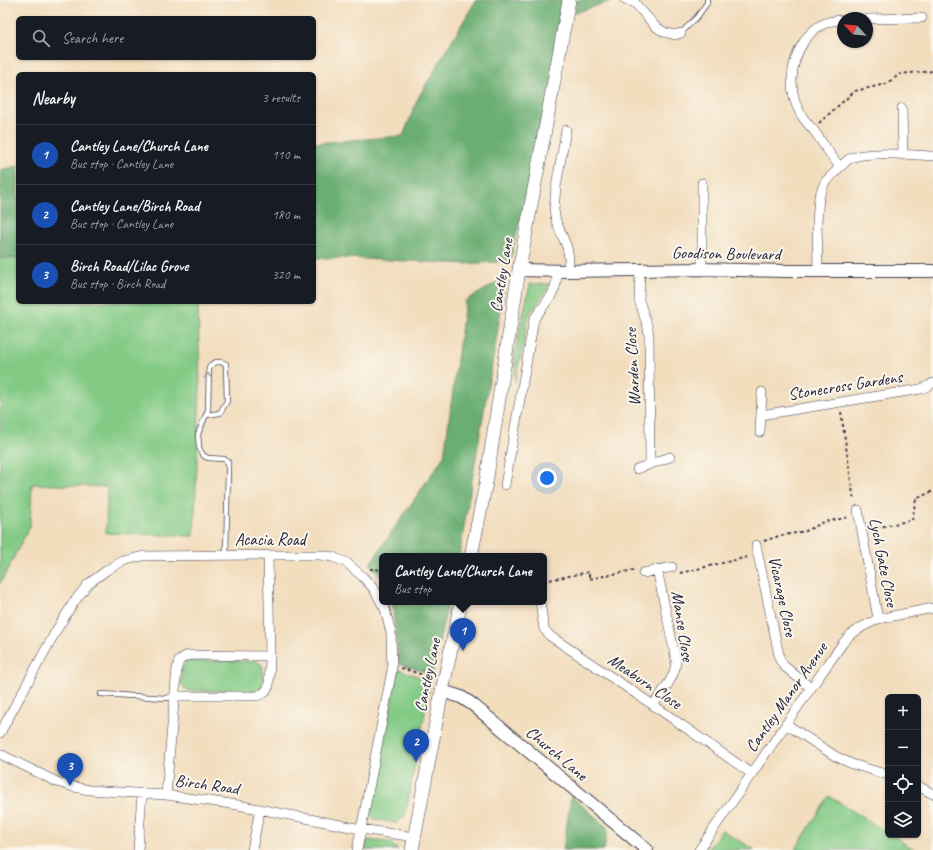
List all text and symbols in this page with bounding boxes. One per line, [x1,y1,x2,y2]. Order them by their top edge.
north arrow [837,12,873,48]
search box [16,16,316,60]
icon: search [30,27,52,49]
text: Search here [62,29,123,48]
text: Nearby [32,88,75,109]
text: 3 results [262,90,300,106]
text: Cantley Lane/Church Lane [70,137,208,156]
text: 1 [42,147,48,163]
text: 110 m [272,147,300,163]
text: Bus stop · Cantley Lane [70,156,173,172]
text: Cantley Lane/Birch Road [70,197,199,216]
text: 2 [42,207,48,223]
text: 180 m [272,207,300,223]
text: Bus stop · Cantley Lane [70,216,173,232]
street label: Cantley Lane [485,235,518,313]
street label: Goodison Boulevard [672,242,783,265]
text: Birch Road/Lilac Grove [70,257,188,276]
text: 3 [42,267,48,283]
text: 320 m [272,267,300,283]
text: Bus stop · Birch Road [70,276,165,292]
street label: Warden Close [620,326,645,407]
street label: Stonecross Gardens [787,366,906,405]
one-way arrow [204,373,213,379]
your location [537,468,557,488]
street label: Lych Gate Close [865,516,903,610]
street label: Acacia Road [235,529,308,550]
popup [379,553,547,605]
street label: Vicarage Close [764,554,802,640]
text: Cantley Lane/Church Lane [394,562,532,581]
text: Bus stop [394,581,432,597]
street label: Manse Close [667,589,699,664]
pin: 1 [450,618,476,651]
street label: Cantley Lane [409,635,446,714]
street label: Cantley Manor Avenue [741,637,833,756]
street label: Meaburn Close [604,649,687,715]
map controls [885,694,921,838]
button: + [885,694,921,730]
street label: Church Lane [522,722,593,786]
pin: 2 [403,729,429,762]
button: − [885,730,921,766]
pin: 3 [57,753,83,786]
button: locate [885,766,921,802]
street label: Birch Road [174,770,242,800]
button: layers [885,802,921,838]

